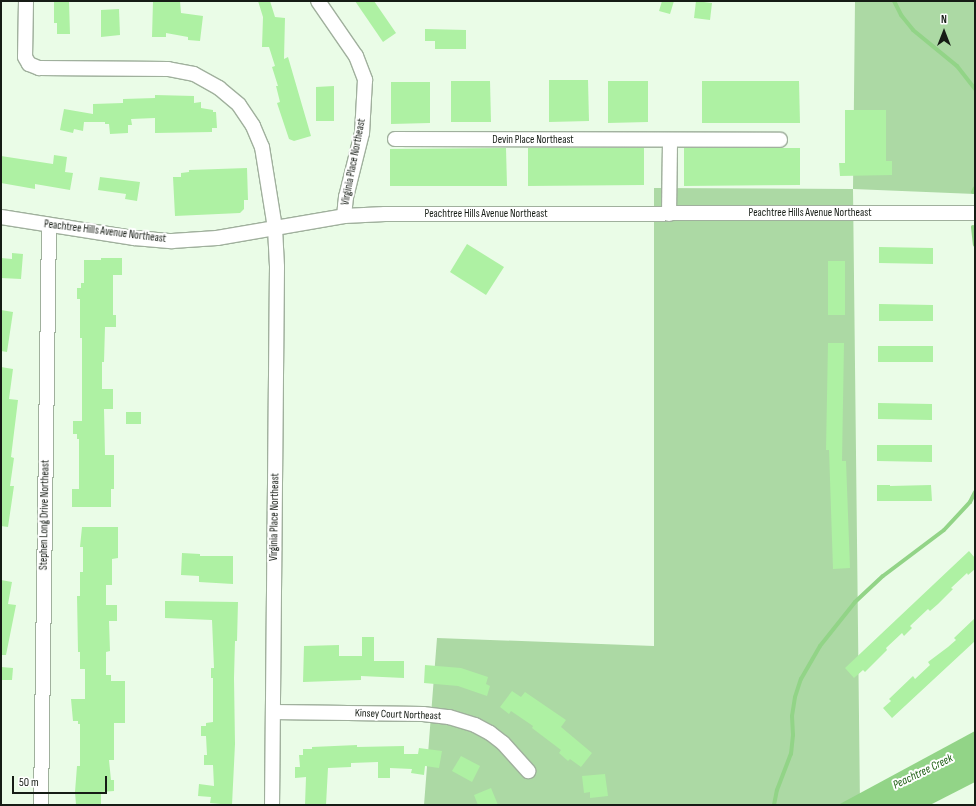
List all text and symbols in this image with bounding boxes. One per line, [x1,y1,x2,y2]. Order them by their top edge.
north arrow [924,12,964,52]
text: N [941,13,947,26]
street label: Virginia Place Northeast [339,118,369,206]
street label: Devin Place Northeast [492,133,574,147]
street label: Peachtree Hills Avenue Northeast [749,206,871,220]
street label: Peachtree Hills Avenue Northeast [425,207,547,221]
street label: Peachtree Hills Avenue Northeast [43,218,167,246]
street label: Stephen Long Drive Northeast [37,460,53,570]
street label: Virginia Place Northeast [268,473,282,561]
street label: Kinsey Court Northeast [355,707,441,723]
water label: Peachtree Creek [891,751,955,793]
scale bar [14,768,109,794]
text: 50 m [19,775,39,790]

